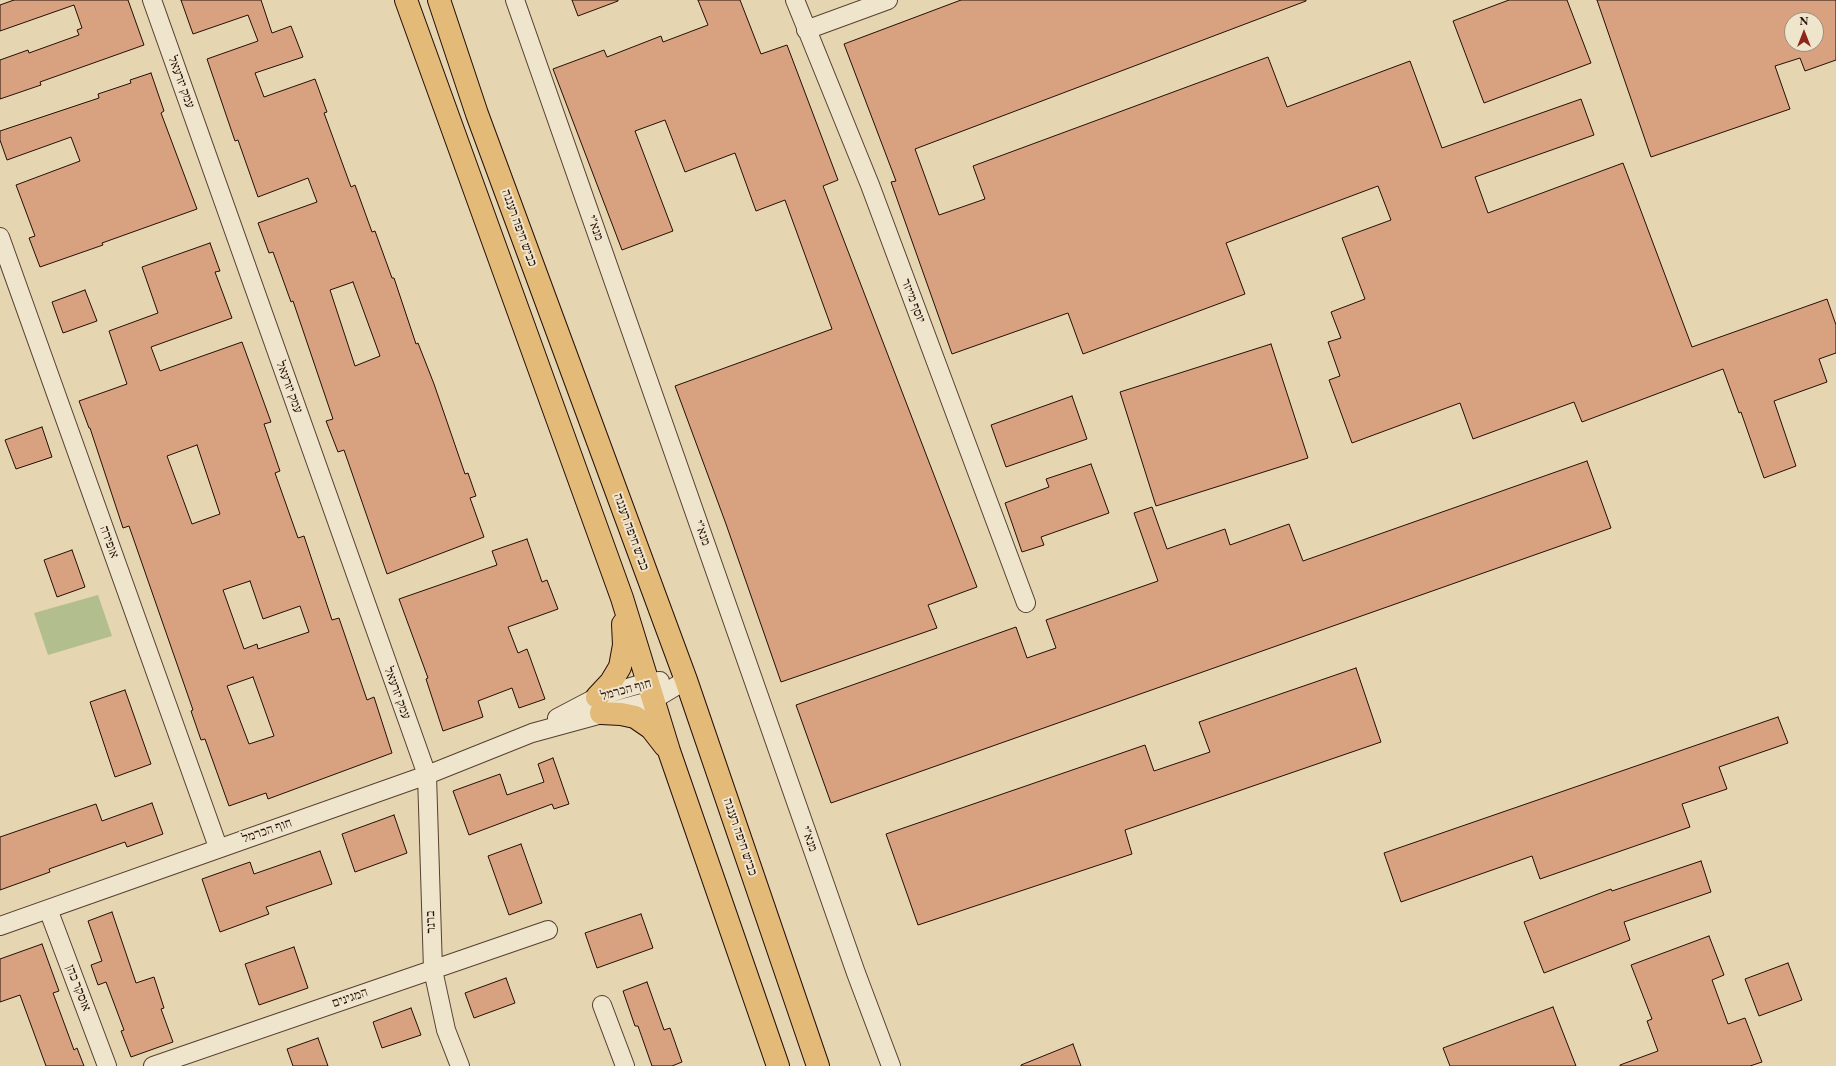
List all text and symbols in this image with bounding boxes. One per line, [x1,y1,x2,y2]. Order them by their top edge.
north arrow [1784,12,1824,52]
text: N [1800,14,1808,28]
street label: עמק יזרעאל [164,54,198,110]
street label: כביש חיפה רעננה [498,187,540,269]
street label: מנא"י [583,213,607,243]
street label: יוסף מייזר [898,277,928,325]
street label: עמק יזרעאל [272,359,306,415]
street label: כביש חיפה רעננה [610,491,652,573]
street label: מנא"י [690,518,714,548]
street label: אופירה [96,524,122,560]
street label: עמק יזרעאל [380,665,414,721]
street label: חוף הכרמל [599,676,653,704]
street label: כביש חיפה רעננה [719,796,761,878]
street label: חוף הכרמל [240,815,294,847]
street label: מנא"י [797,824,821,854]
street label: ברנר [423,910,439,934]
street label: אוסקר כהן [62,963,94,1013]
street label: המגינים [330,985,370,1011]

